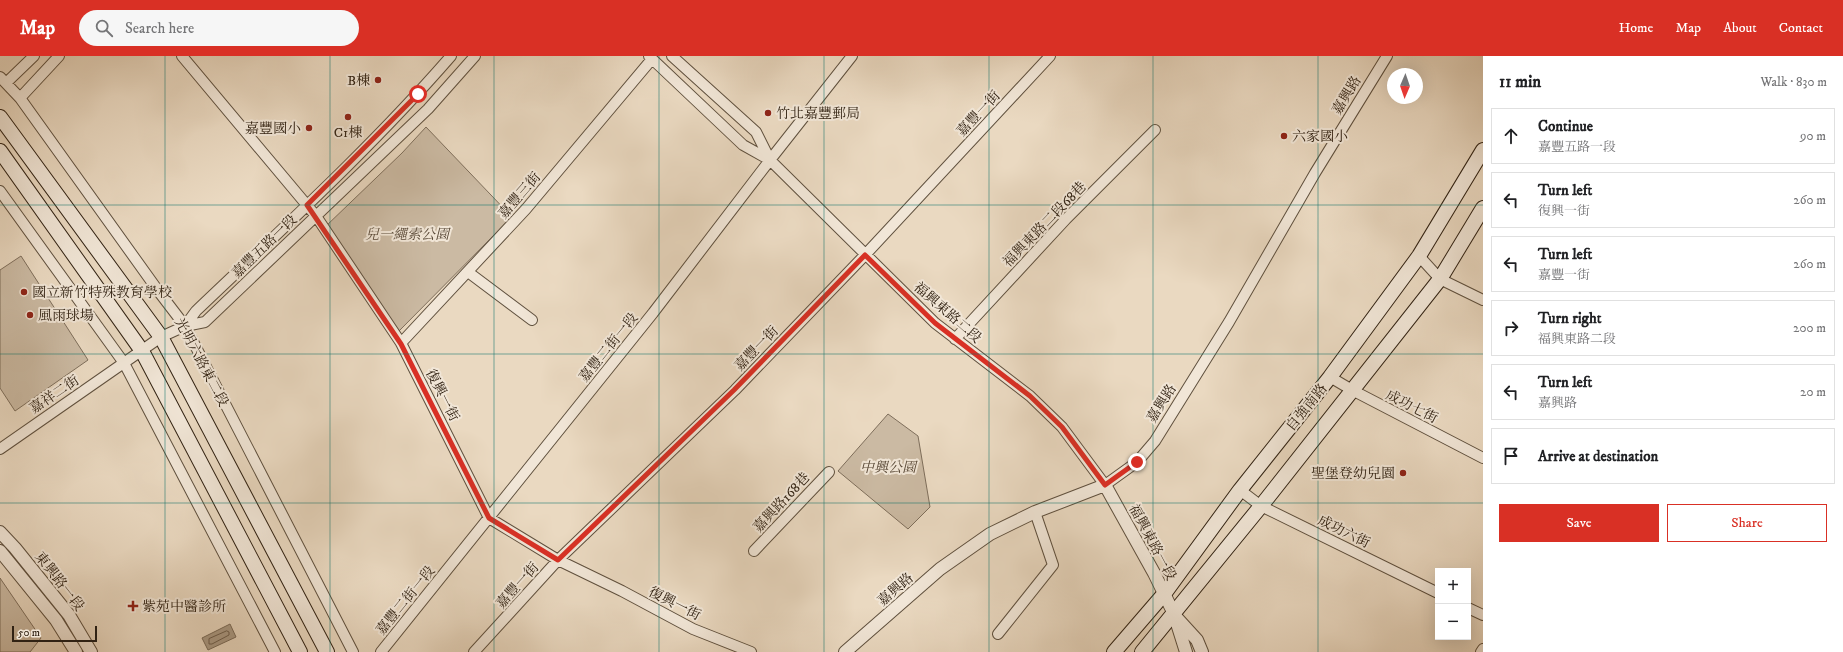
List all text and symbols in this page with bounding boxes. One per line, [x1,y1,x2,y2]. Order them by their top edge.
search box [79,10,359,46]
text: Map [20,17,55,40]
icon: search [93,17,115,39]
text: Search here [125,19,194,38]
text: Home [1619,19,1653,37]
text: Map [1675,19,1701,37]
text: About [1723,19,1757,37]
text: Contact [1779,19,1823,37]
north arrow [1387,68,1423,104]
text: 11 min [1499,71,1541,93]
place label: B棟 [347,72,370,90]
street label: 嘉興路 [1328,73,1365,118]
text: Walk · 830 m [1760,74,1827,90]
marker: B棟 [373,75,383,85]
route start [409,85,427,103]
street label: 嘉豐一街 [953,87,1004,140]
place label: 竹北嘉豐郵局 [776,105,860,123]
marker: 竹北嘉豐郵局 [763,108,773,118]
marker: C1棟 [343,112,353,122]
text: Continue [1538,117,1593,136]
place label: 嘉豐國小 [245,120,301,138]
marker: 嘉豐國小 [304,123,314,133]
place label: C1棟 [334,124,362,142]
icon: ahead [1500,125,1522,147]
place label: 六家國小 [1292,128,1348,146]
text: 90 m [1800,128,1826,144]
marker: 六家國小 [1279,131,1289,141]
text: 嘉豐五路一段 [1538,139,1616,155]
street label: 嘉豐三街 [495,169,545,223]
street label: 福興東路二段68巷 [999,178,1090,271]
text: Turn left [1538,181,1592,200]
icon: left [1500,189,1522,211]
text: 260 m [1793,192,1826,208]
text: 復興一街 [1538,203,1590,219]
street label: 嘉豐五路一段 [228,211,301,282]
park label: 兒一繩索公園 [365,226,451,244]
text: Turn left [1538,245,1592,264]
icon: left [1500,253,1522,275]
text: 260 m [1793,256,1826,272]
text: 嘉豐一街 [1538,267,1590,283]
street label: 福興東路二段 [910,278,985,347]
place label: 國立新竹特殊教育學校 [32,284,172,302]
marker: 國立新竹特殊教育學校 [19,287,29,297]
place label: 風雨球場 [38,307,94,325]
street label: 嘉豐二街一段 [575,309,642,386]
text: Turn right [1538,309,1601,328]
marker: 風雨球場 [25,310,35,320]
street label: 光明六路東二段 [170,315,232,410]
icon: right [1500,317,1522,339]
text: 200 m [1793,320,1826,336]
street label: 嘉豐一街 [731,322,783,375]
text: 福興東路二段 [1538,331,1616,347]
street label: 復興一街 [421,366,463,424]
street label: 嘉祥二街 [26,372,83,418]
text: Turn left [1538,373,1592,392]
street label: 自強南路 [1282,380,1331,435]
street label: 嘉興路 [1143,381,1181,426]
icon: left [1500,381,1522,403]
text: 20 m [1800,384,1826,400]
street label: 成功七街 [1383,386,1441,428]
text: 嘉興路 [1538,395,1577,411]
icon: arrive [1500,445,1522,467]
text: Arrive at destination [1538,447,1658,466]
route end [1128,453,1146,471]
park label: 中興公園 [860,459,918,477]
place label: 聖堡登幼兒園 [1311,465,1395,483]
marker: 聖堡登幼兒園 [1398,468,1408,478]
street label: 嘉興路168巷 [749,469,814,536]
street label: 福興東路一段 [1124,501,1180,584]
button: Save [1499,504,1659,542]
button: Share [1667,504,1827,542]
street label: 成功六街 [1314,512,1373,552]
street label: 東興路一段 [31,548,88,615]
street label: 嘉豐一街 [492,559,543,612]
street label: 嘉豐二街一段 [372,562,439,639]
map controls [1435,568,1471,640]
button: + [1435,568,1471,604]
street label: 嘉興路 [874,569,917,610]
street label: 復興一街 [646,583,704,625]
place label: 紫苑中醫診所 [142,598,226,616]
marker: 紫苑中醫診所 [127,600,139,612]
button: − [1435,604,1471,640]
scale bar [12,624,97,643]
text: 50 m [18,626,40,640]

